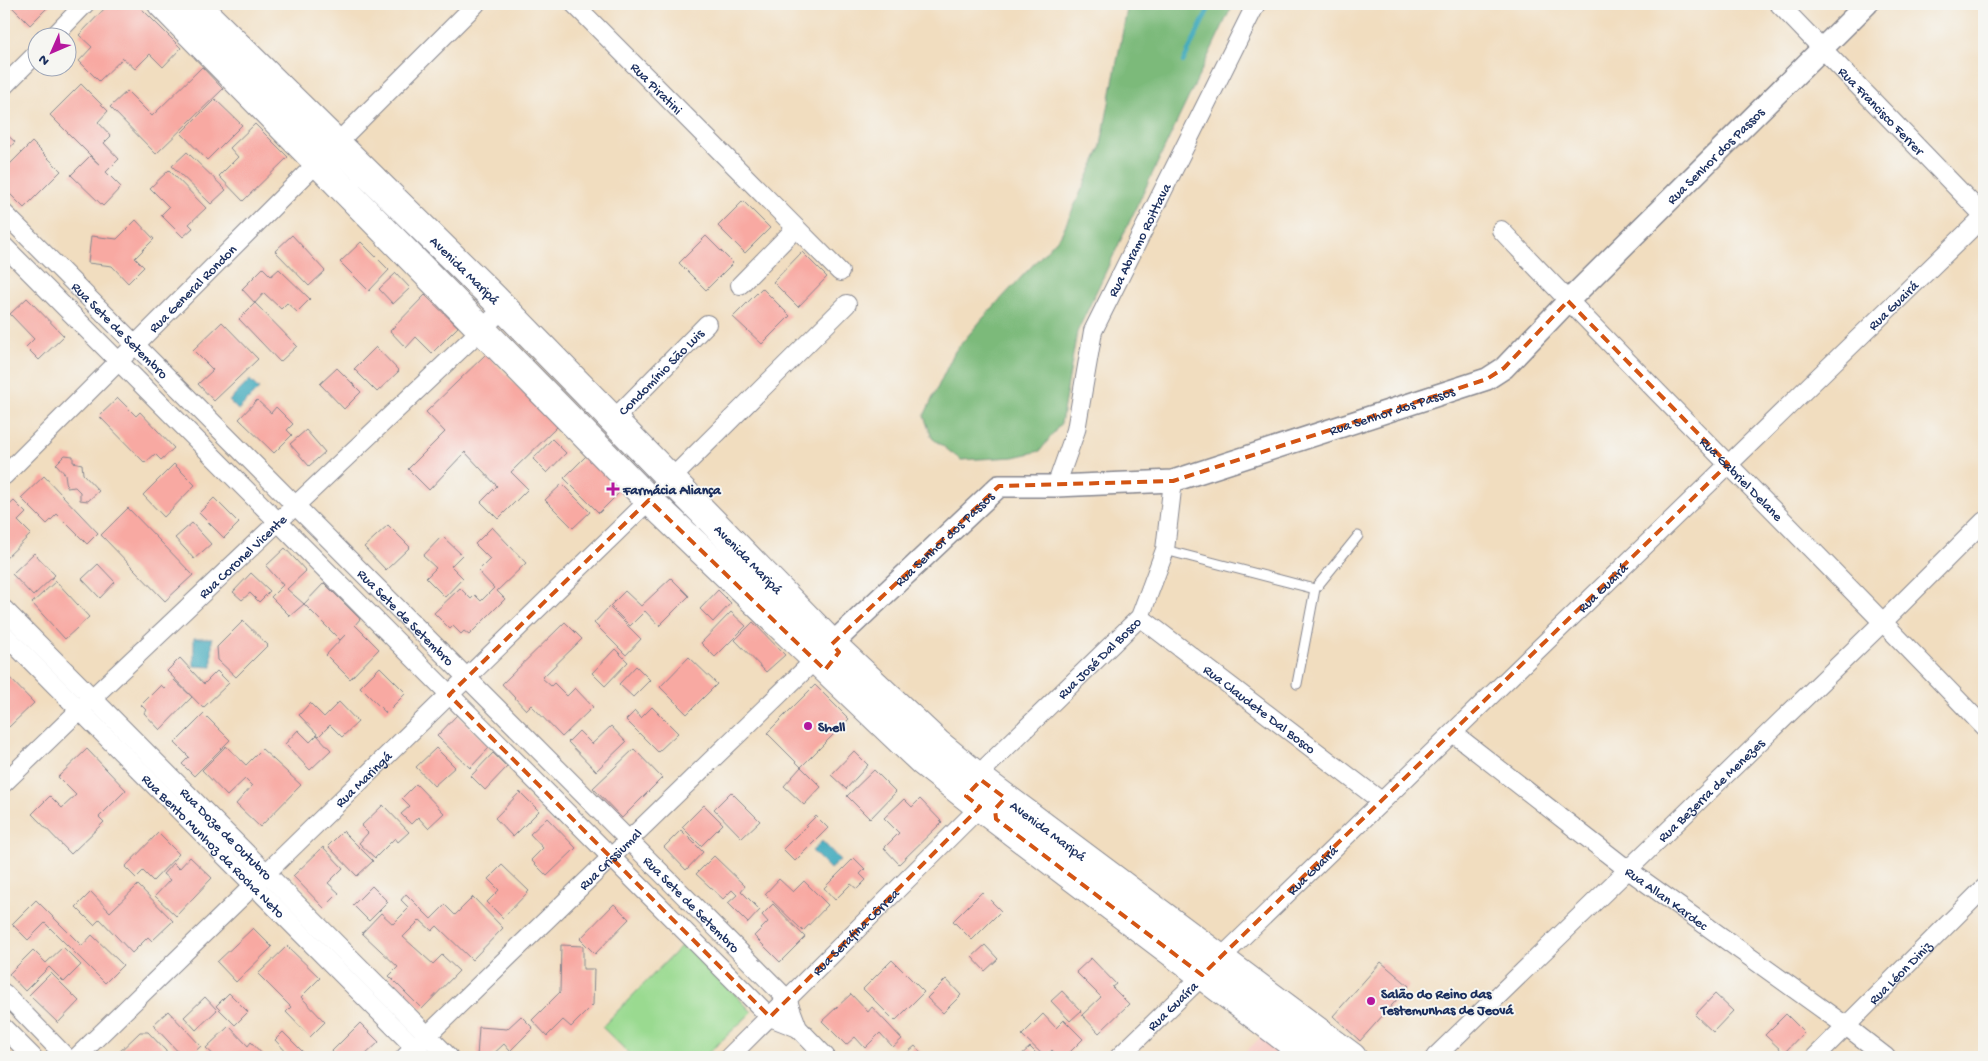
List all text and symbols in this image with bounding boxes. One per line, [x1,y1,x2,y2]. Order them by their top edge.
north arrow [28,28,78,78]
text: N [35,50,54,69]
street label: Rua Piratini [626,60,685,119]
street label: Rua Francisco Ferrer [1833,64,1927,161]
street label: Rua Senhor dos Passos [1664,104,1770,209]
street label: Rua Abramo Roittava [1105,180,1177,300]
street label: Avenida Maripá [425,234,503,310]
street label: Rua General Rondon [146,242,242,337]
street label: Rua Guairá [1865,277,1924,335]
street label: Rua Sete de Setembro [67,280,171,384]
street label: Condomínio São Luis [616,325,709,420]
street label: Rua Senhor dos Passos [1328,384,1458,441]
street label: Rua Gabriel Delane [1695,434,1786,526]
marker: Farmácia Aliança [607,483,619,495]
place label: Farmácia Aliança [622,483,722,500]
street label: Rua Senhor dos Passos [892,488,1000,591]
street label: Rua Coronel Vicente [196,512,292,603]
street label: Avenida Maripá [709,522,786,600]
street label: Rua Guairá [1575,560,1634,617]
street label: Rua Sete de Setembro [353,567,456,671]
street label: Rua José Dal Bosco [1055,614,1146,704]
street label: Rua Claudete Dal Bosco [1199,662,1318,759]
marker: Shell [802,720,814,732]
place label: Shell [818,720,845,737]
street label: Rua Bezerra de Menezes [1655,735,1770,847]
street label: Rua Maringá [333,748,398,812]
street label: Rua Bento Munhoz da Rocha Neto [137,772,287,923]
street label: Rua Doze de Outubro [175,785,275,885]
street label: Avenida Maripá [1006,798,1090,867]
street label: Rua Crissiumal [576,826,647,895]
street label: Rua Guairá [1285,842,1343,900]
street label: Rua Sete de Setembro [638,853,742,958]
street label: Rua Allan Kardec [1621,864,1711,936]
street label: Rua Serafina Côrrea [810,885,905,980]
street label: Rua Léon Diniz [1866,938,1937,1009]
street label: Rua Guaíra [1145,978,1204,1036]
place label: Salão do Reino das Testemunhas de Jeová [1380,987,1514,1020]
marker: Salão do Reino das Testemunhas de Jeová [1365,995,1377,1007]

